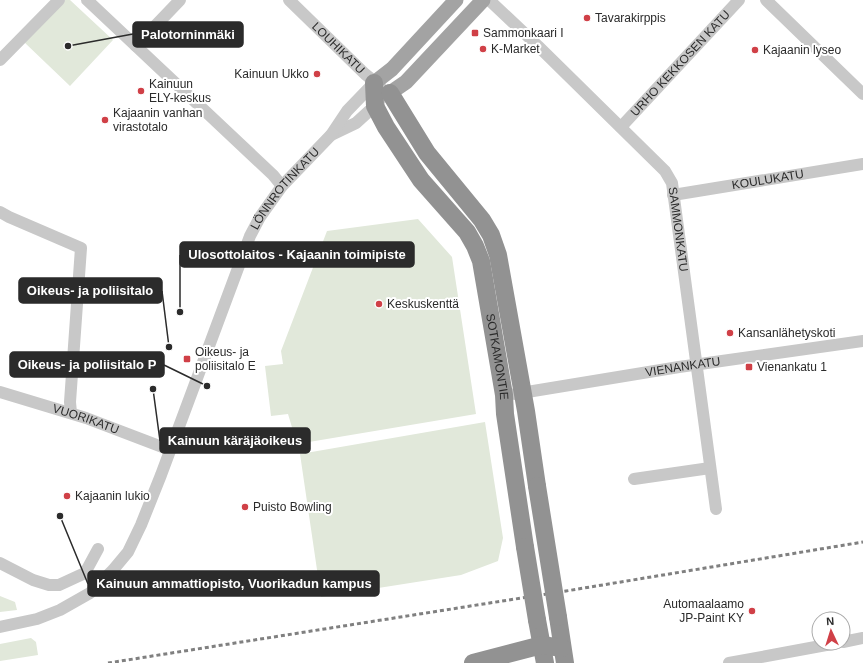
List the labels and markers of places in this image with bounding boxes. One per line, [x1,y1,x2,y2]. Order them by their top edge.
place label: Tavarakirppis [595,11,666,25]
marker: Tavarakirppis [582,13,592,23]
callout: Palotorninmäki [133,22,243,47]
place label: Sammonkaari I [483,26,564,40]
marker: Sammonkaari I [470,28,480,38]
place label: K-Market [491,42,540,56]
place label: Kajaanin lyseo [763,43,841,57]
marker: K-Market [478,44,488,54]
marker: Kajaanin lyseo [750,45,760,55]
place label: Kainuun Ukko [234,67,309,81]
marker: Kainuun Ukko [312,69,322,79]
place label: Kainuun ELY-keskus [149,77,211,105]
marker: Kainuun ELY-keskus [136,86,146,96]
place label: Kajaanin vanhan virastotalo [113,106,202,134]
marker: Kajaanin vanhan virastotalo [100,115,110,125]
callout: Ulosottolaitos - Kajaanin toimipiste [180,242,414,267]
callout: Oikeus- ja poliisitalo [19,278,162,303]
place label: Keskuskenttä [387,297,459,311]
marker: Keskuskenttä [374,299,384,309]
place label: Kansanlähetyskoti [738,326,835,340]
marker: Kansanlähetyskoti [725,328,735,338]
place label: Oikeus- ja poliisitalo E [195,345,256,373]
callout: Oikeus- ja poliisitalo P [10,352,164,377]
marker: Oikeus- ja poliisitalo E [182,354,192,364]
place label: Vienankatu 1 [757,360,827,374]
marker: Vienankatu 1 [744,362,754,372]
callout: Kainuun käräjäoikeus [160,428,310,453]
place label: Kajaanin lukio [75,489,150,503]
marker: Kajaanin lukio [62,491,72,501]
place label: Puisto Bowling [253,500,332,514]
marker: Puisto Bowling [240,502,250,512]
callout: Kainuun ammattiopisto, Vuorikadun kampus [88,571,379,596]
place label: Automaalaamo JP-Paint KY [663,597,744,625]
marker: Automaalaamo JP-Paint KY [747,606,757,616]

